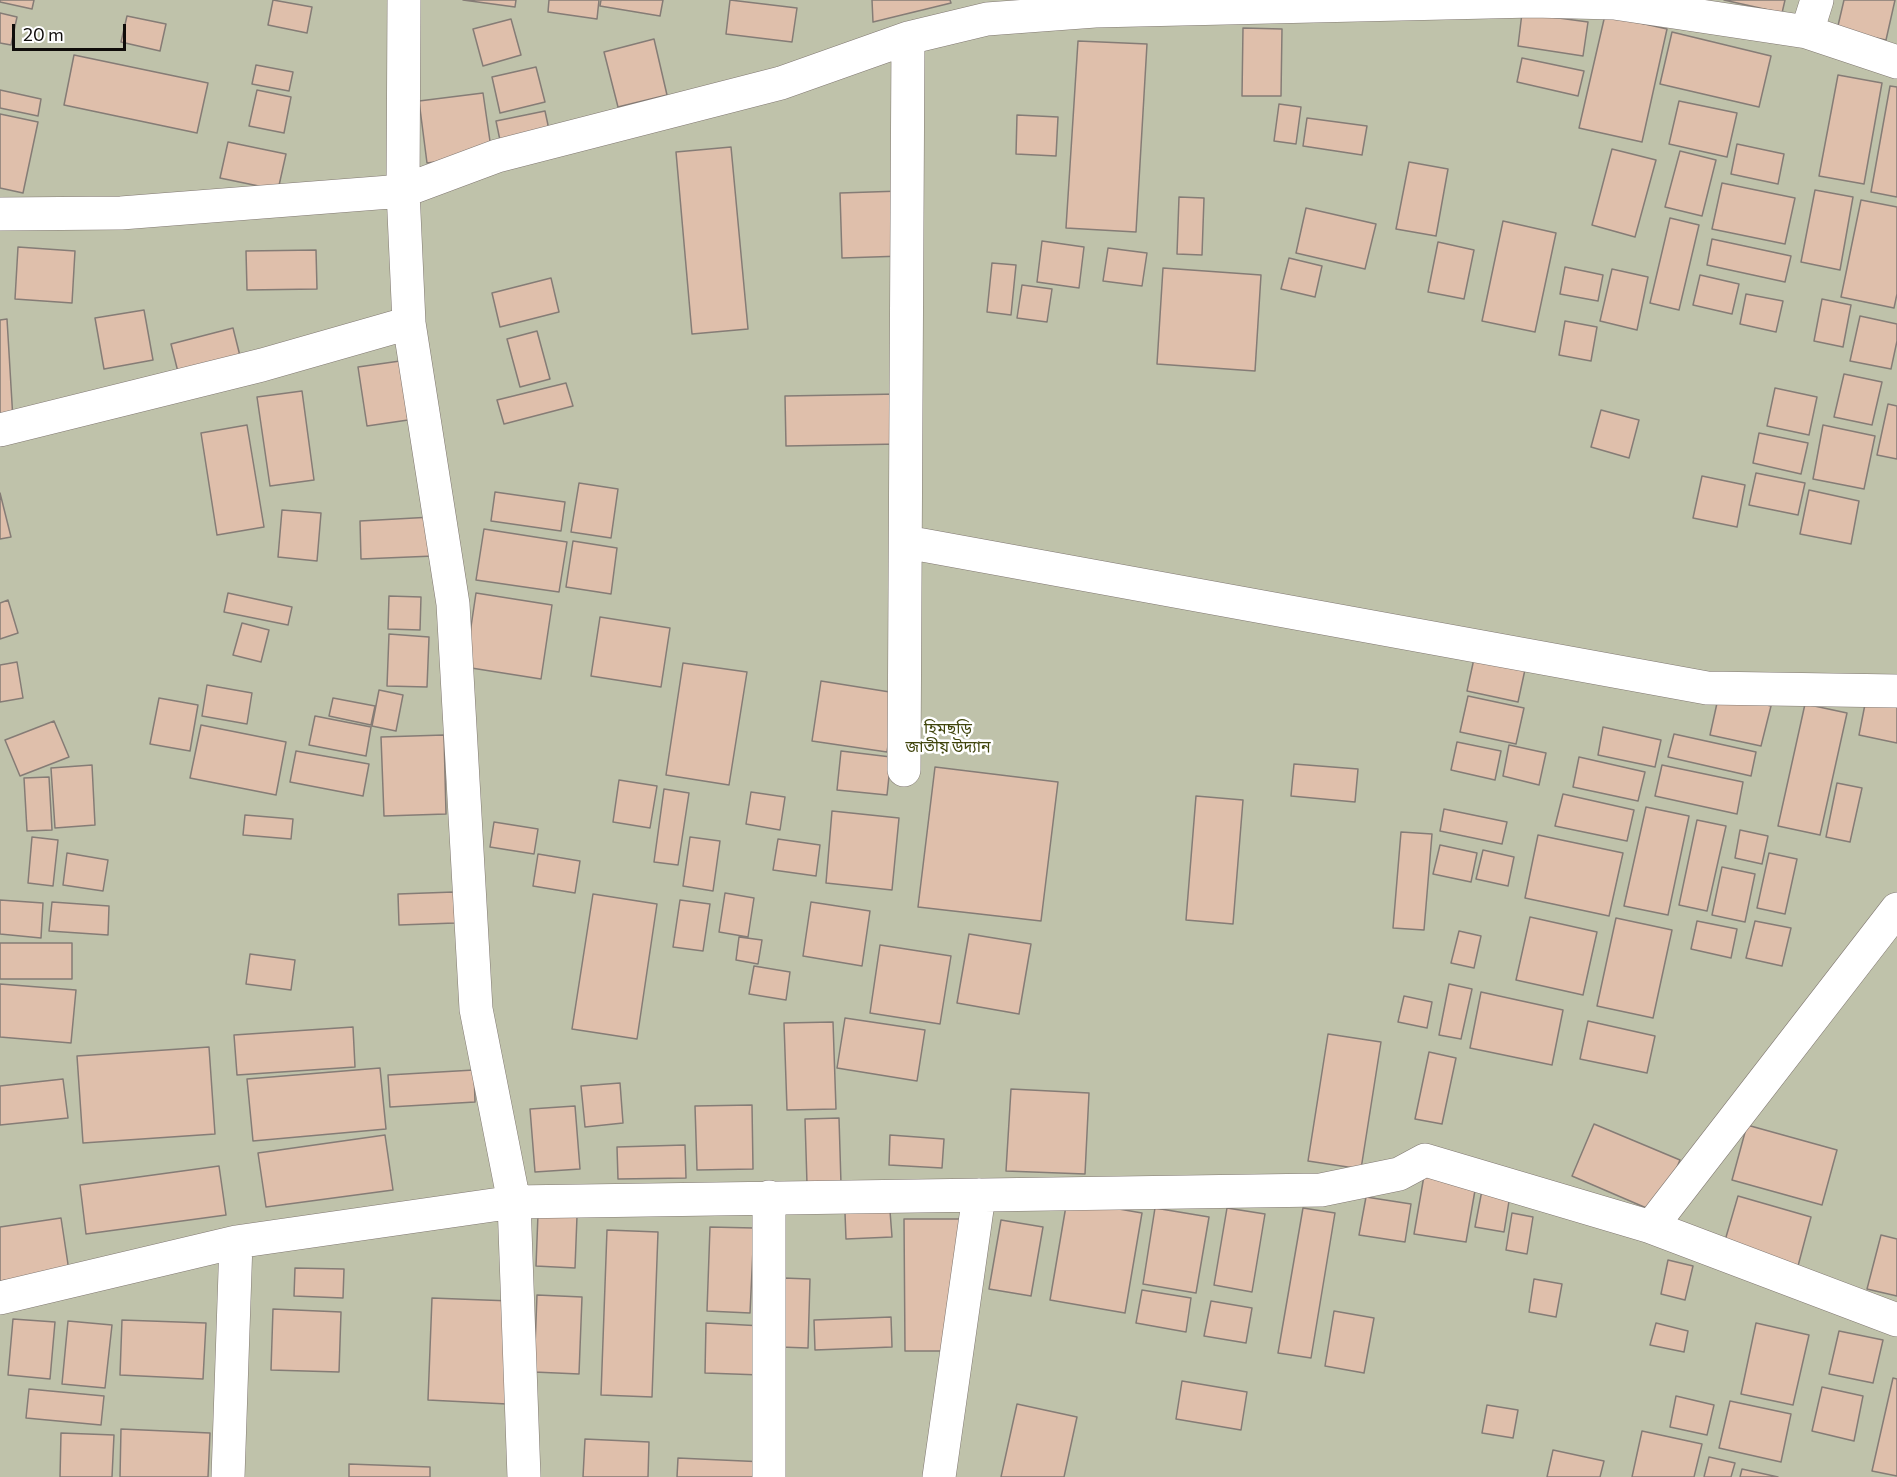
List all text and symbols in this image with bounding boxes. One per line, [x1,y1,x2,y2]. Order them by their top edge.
scale bar [15,12,129,50]
text: 20 m [23,23,64,45]
park label: হিমছড়ি জাতীয় উদ্যান [905,719,991,757]

